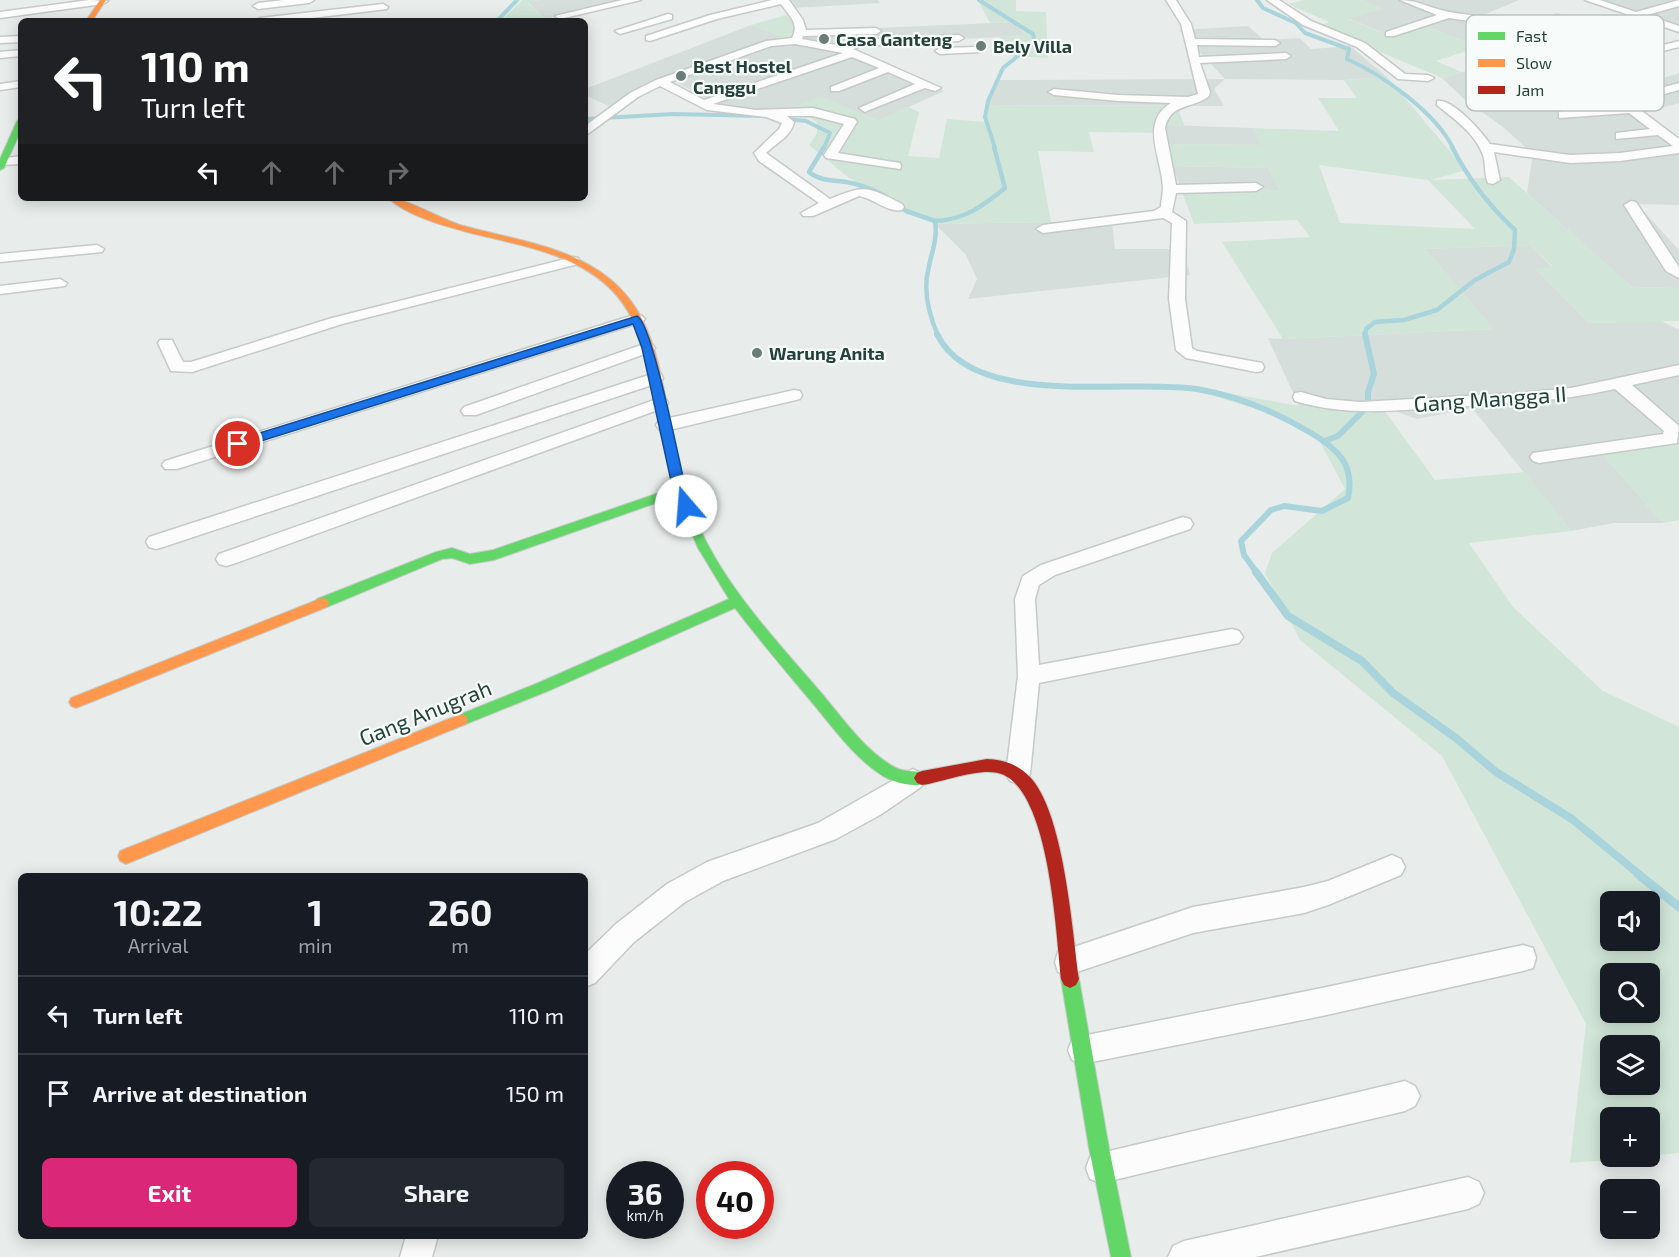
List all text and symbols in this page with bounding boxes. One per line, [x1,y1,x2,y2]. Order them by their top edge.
legend [1466,15,1664,111]
text: Fast [1516,26,1547,45]
place label: Casa Ganteng [836,28,953,50]
marker: Casa Ganteng [817,32,831,46]
place label: Bely Villa [993,35,1072,57]
marker: Bely Villa [974,39,988,53]
text: 110 m [141,40,250,90]
icon: left [42,42,120,120]
text: Slow [1516,53,1552,72]
place label: Best Hostel Canggu [693,55,792,98]
marker: Best Hostel Canggu [674,69,688,83]
text: Jam [1516,80,1544,99]
text: Turn left [141,91,245,123]
icon: left [192,156,225,189]
icon: ahead [255,156,288,189]
icon: ahead [318,156,351,189]
icon: right [381,156,414,189]
place label: Warung Anita [769,342,885,364]
marker: Warung Anita [750,346,764,360]
street label: Gang Mangga II [1413,380,1567,416]
pin [212,418,263,469]
icon: arrive [221,427,254,460]
position arrow [654,474,718,538]
street label: Gang Anugrah [355,674,495,750]
text: 10:22 [113,890,203,933]
text: 1 [307,890,323,933]
text: 260 [428,890,493,933]
map controls [1600,891,1660,1239]
button: sound [1600,891,1660,951]
text: Arrival [128,933,189,957]
text: min [298,933,332,957]
text: m [451,933,469,957]
button: search [1600,963,1660,1023]
icon: left [42,999,75,1032]
text: Turn left [93,1002,182,1028]
text: 110 m [509,1002,564,1028]
button: layers [1600,1035,1660,1095]
icon: arrive [42,1077,75,1110]
text: Arrive at destination [93,1080,307,1106]
text: 150 m [506,1080,564,1106]
button: + [1600,1107,1660,1167]
button: Exit [42,1158,297,1227]
button: Share [309,1158,564,1227]
speed limit sign: 40 [696,1161,774,1239]
text: 36 [628,1175,662,1211]
button: − [1600,1179,1660,1239]
text: km/h [626,1206,664,1224]

